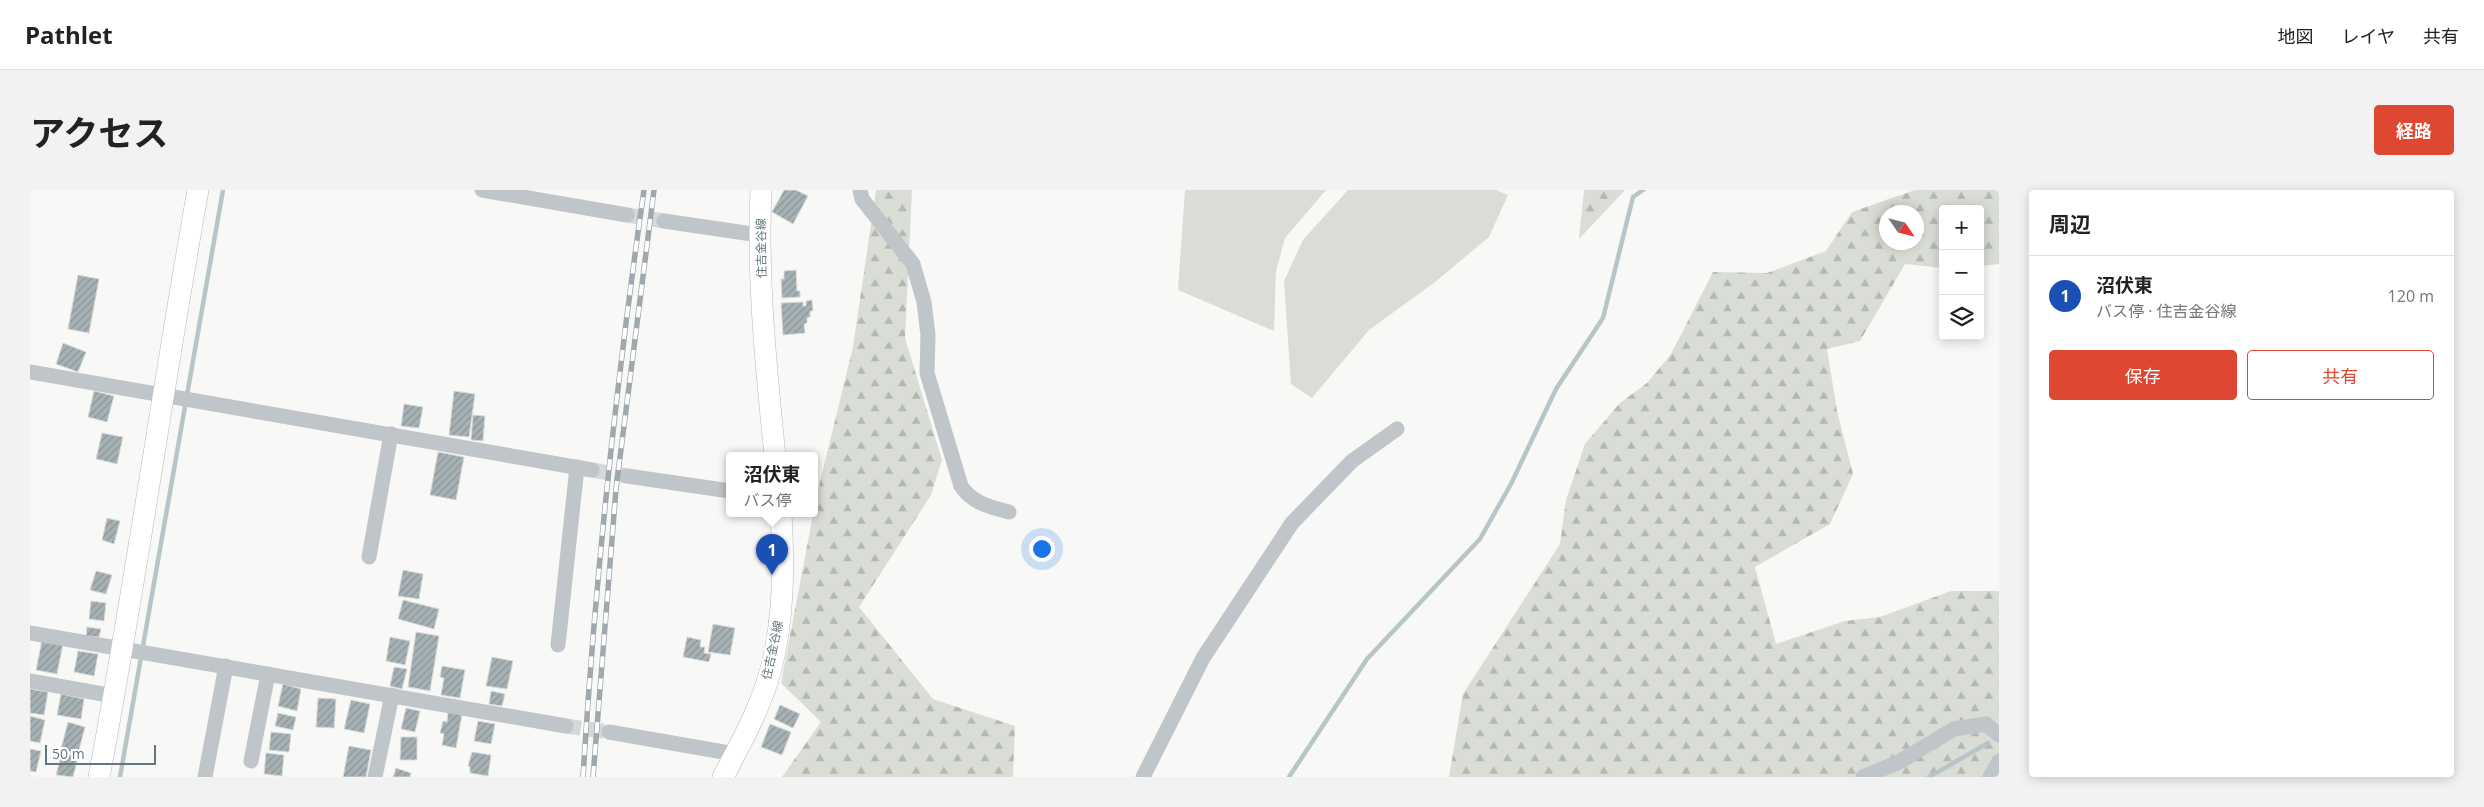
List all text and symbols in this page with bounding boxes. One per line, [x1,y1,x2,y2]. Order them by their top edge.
text: Pathlet [25,18,113,51]
text: 地図 [2278,24,2314,48]
text: レイヤ [2342,24,2395,48]
text: 共有 [2423,24,2459,48]
button: 経路 [2374,105,2454,155]
text: アクセス [30,109,168,156]
north arrow [1879,205,1924,250]
map controls [1939,205,1984,340]
button: + [1939,205,1984,250]
text: 周辺 [2049,210,2091,238]
street label: 住吉金谷線 [752,218,770,278]
button: − [1939,250,1984,295]
text: 沼伏東 [2096,272,2153,298]
text: 1 [2060,285,2070,307]
text: 120 m [2388,285,2434,307]
button: layers [1939,295,1984,340]
text: バス停 · 住吉金谷線 [2096,300,2237,322]
button: 保存 [2049,350,2237,400]
button: 共有 [2247,350,2434,400]
popup [726,452,818,517]
text: 沼伏東 [743,461,801,487]
text: バス停 [743,489,792,511]
pin: 1 [756,534,788,575]
your location [1029,536,1055,562]
street label: 住吉金谷線 [757,619,787,681]
scale bar [45,742,156,765]
text: 50 m [52,744,85,763]

